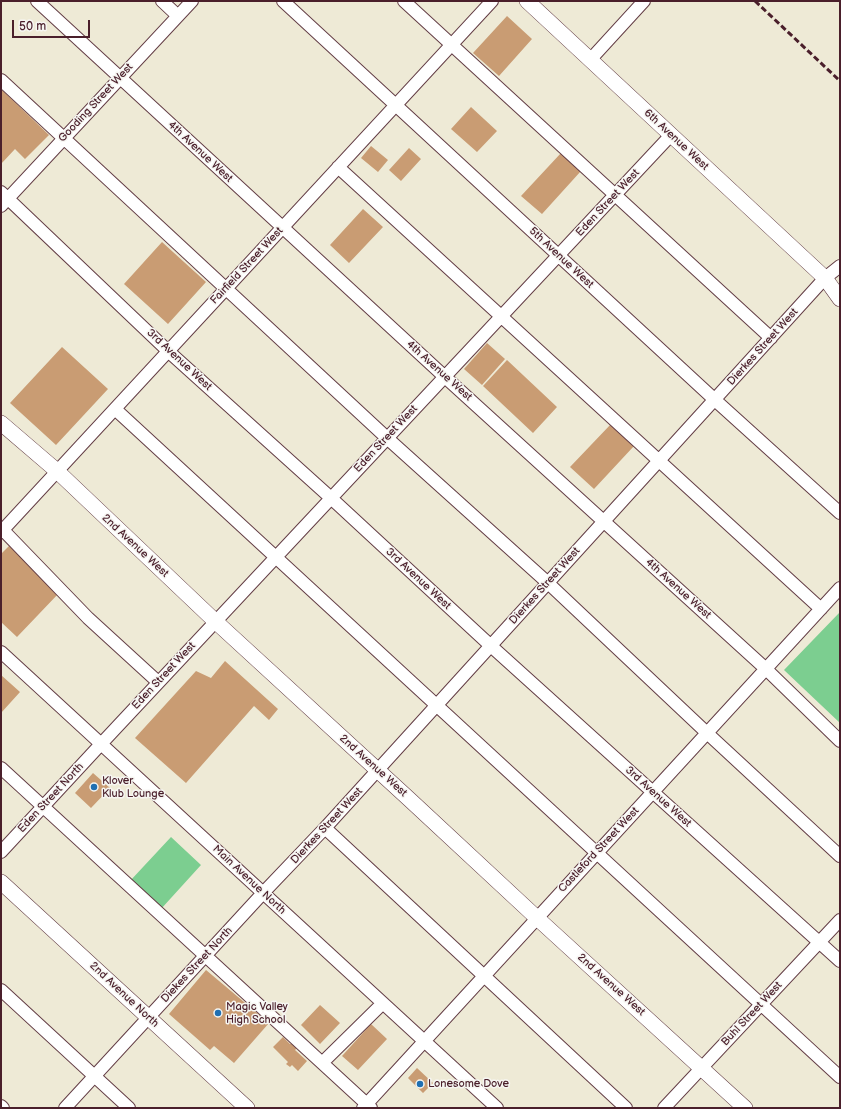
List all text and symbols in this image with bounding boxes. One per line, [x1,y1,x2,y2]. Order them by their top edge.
scale bar [14,12,92,38]
text: 50 m [19,19,46,34]
street label: Gooding Street West [56,61,136,145]
street label: 6th Avenue West [641,107,711,173]
street label: 4th Avenue West [165,119,235,185]
street label: Eden Street West [573,167,643,239]
street label: Fairfield Street West [208,225,286,307]
street label: 5th Avenue West [526,225,596,291]
street label: Dierkes Street West [725,306,801,388]
street label: 3rd Avenue West [144,326,214,394]
street label: 4th Avenue West [403,338,475,404]
street label: Eden Street West [351,403,421,475]
street label: 2nd Avenue West [99,512,171,580]
street label: 3rd Avenue West [383,545,453,613]
street label: Dierkes Street West [507,545,583,627]
street label: 4th Avenue West [642,556,714,622]
street label: Eden Street West [129,640,199,712]
street label: 2nd Avenue West [336,732,410,800]
street label: Eden Street North [15,760,87,836]
street label: 3rd Avenue West [622,764,694,830]
place label: Klover Klub Lounge [102,774,164,800]
marker: Klover Klub Lounge [89,782,99,792]
street label: Dierkes Street West [288,785,366,867]
street label: Castleford Street West [556,805,642,895]
street label: Main Avenue North [210,843,288,917]
street label: Diekes Street North [159,924,235,1006]
street label: 2nd Avenue West [574,951,648,1019]
street label: 2nd Avenue North [87,960,161,1030]
street label: Buhl Street West [719,979,785,1049]
place label: Magic Valley High School [226,1000,288,1026]
marker: Magic Valley High School [213,1008,223,1018]
place label: Lonesome Dove [428,1077,509,1091]
marker: Lonesome Dove [415,1079,425,1089]

